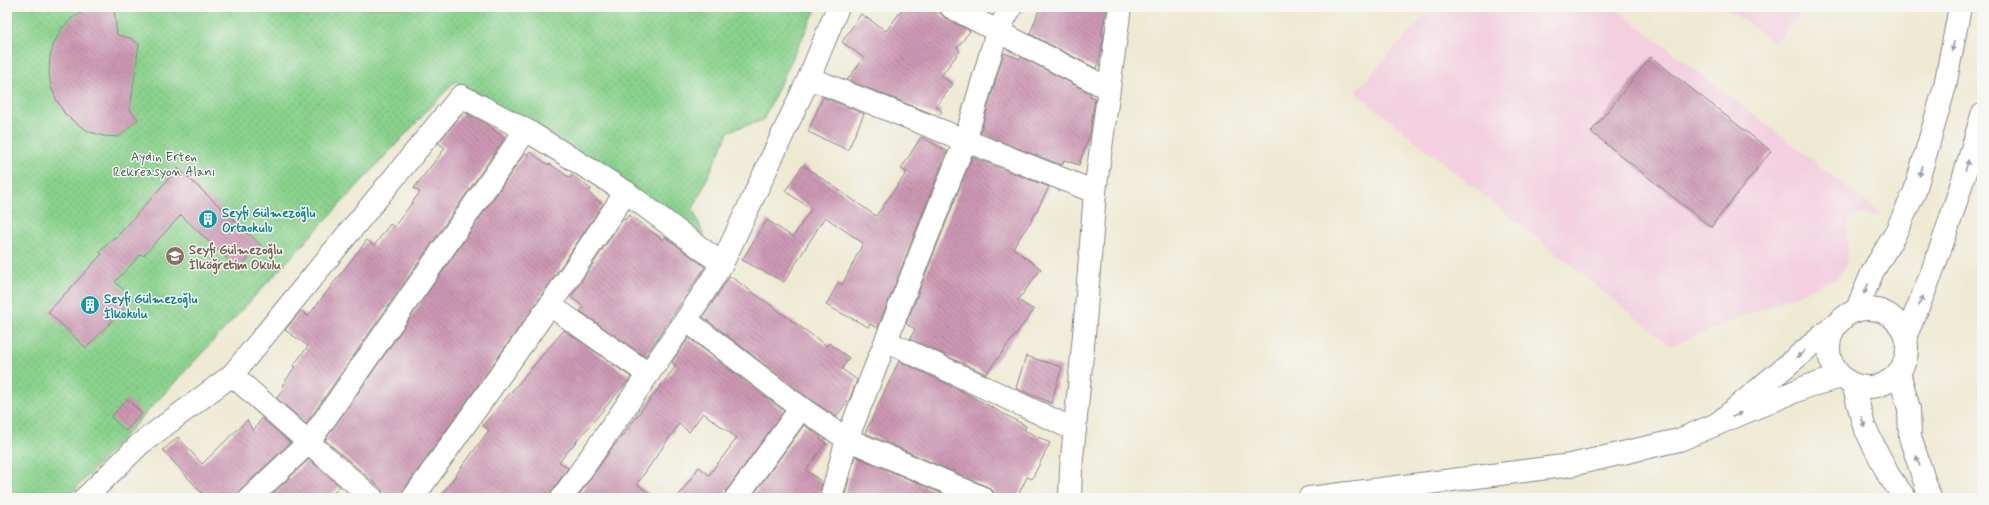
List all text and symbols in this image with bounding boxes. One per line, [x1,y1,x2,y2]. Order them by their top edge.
one-way arrow [1950,39,1956,52]
park label: Aydın Erten Rekreasyon Alanı [113,149,215,181]
one-way arrow [1965,159,1971,171]
one-way arrow [1918,166,1924,178]
place label: Seyfi Gülmezoğlu Ortaokulu [222,205,316,237]
building icon: Seyfi Gülmezoğlu Ortaokulu [197,208,219,230]
place label: Seyfi Gülmezoğlu İlköğretim Okulu [189,242,283,275]
school or university icon: Seyfi Gülmezoğlu İlköğretim Okulu [164,245,186,267]
one-way arrow [1863,283,1869,294]
place label: Seyfi Gülmezoğlu İlkokulu [104,291,198,323]
building icon: Seyfi Gülmezoğlu İlkokulu [79,294,101,316]
one-way arrow [1918,296,1924,307]
one-way arrow [1795,350,1806,359]
one-way arrow [1731,412,1743,418]
one-way arrow [1861,416,1867,428]
one-way arrow [1914,455,1920,467]

